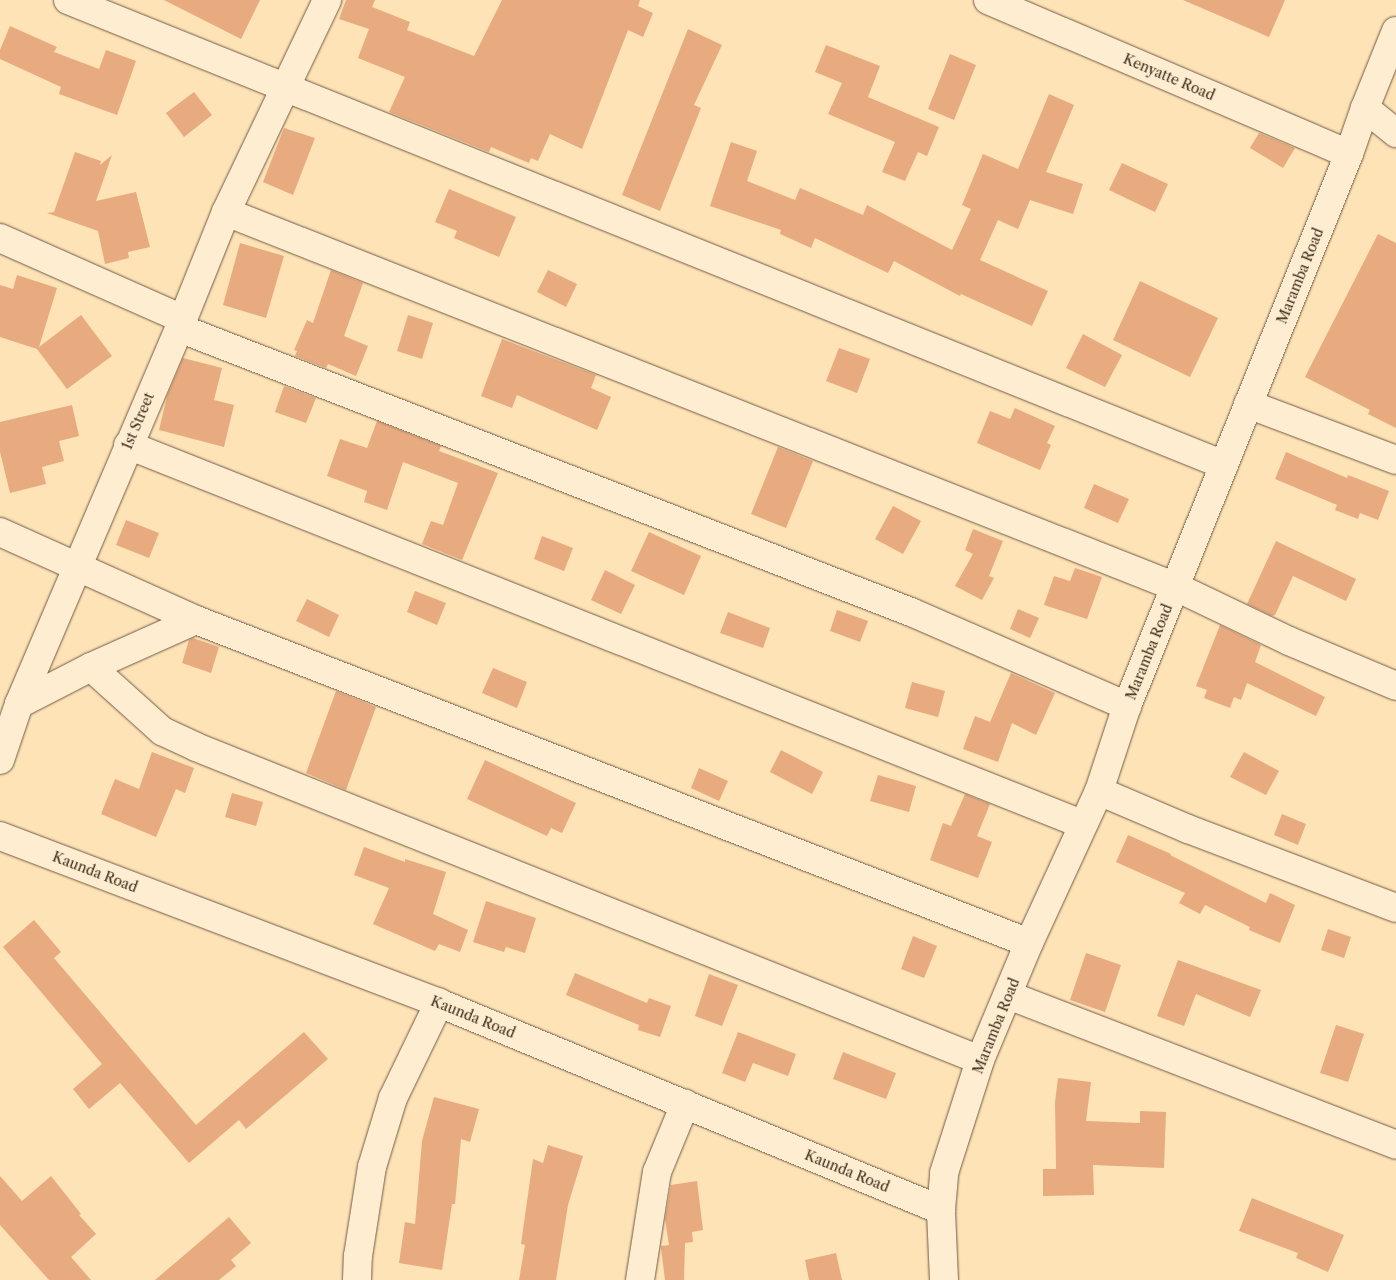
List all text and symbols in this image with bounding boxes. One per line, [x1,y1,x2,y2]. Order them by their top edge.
street label: Kenyatte Road [1121,50,1217,104]
street label: Maramba Road [1273,226,1327,326]
street label: 1st Street [118,390,158,452]
street label: Maramba Road [1122,602,1176,702]
street label: Kaunda Road [50,848,140,896]
street label: Maramba Road [969,976,1023,1076]
street label: Kaunda Road [428,992,518,1042]
street label: Kaunda Road [802,1146,892,1196]

